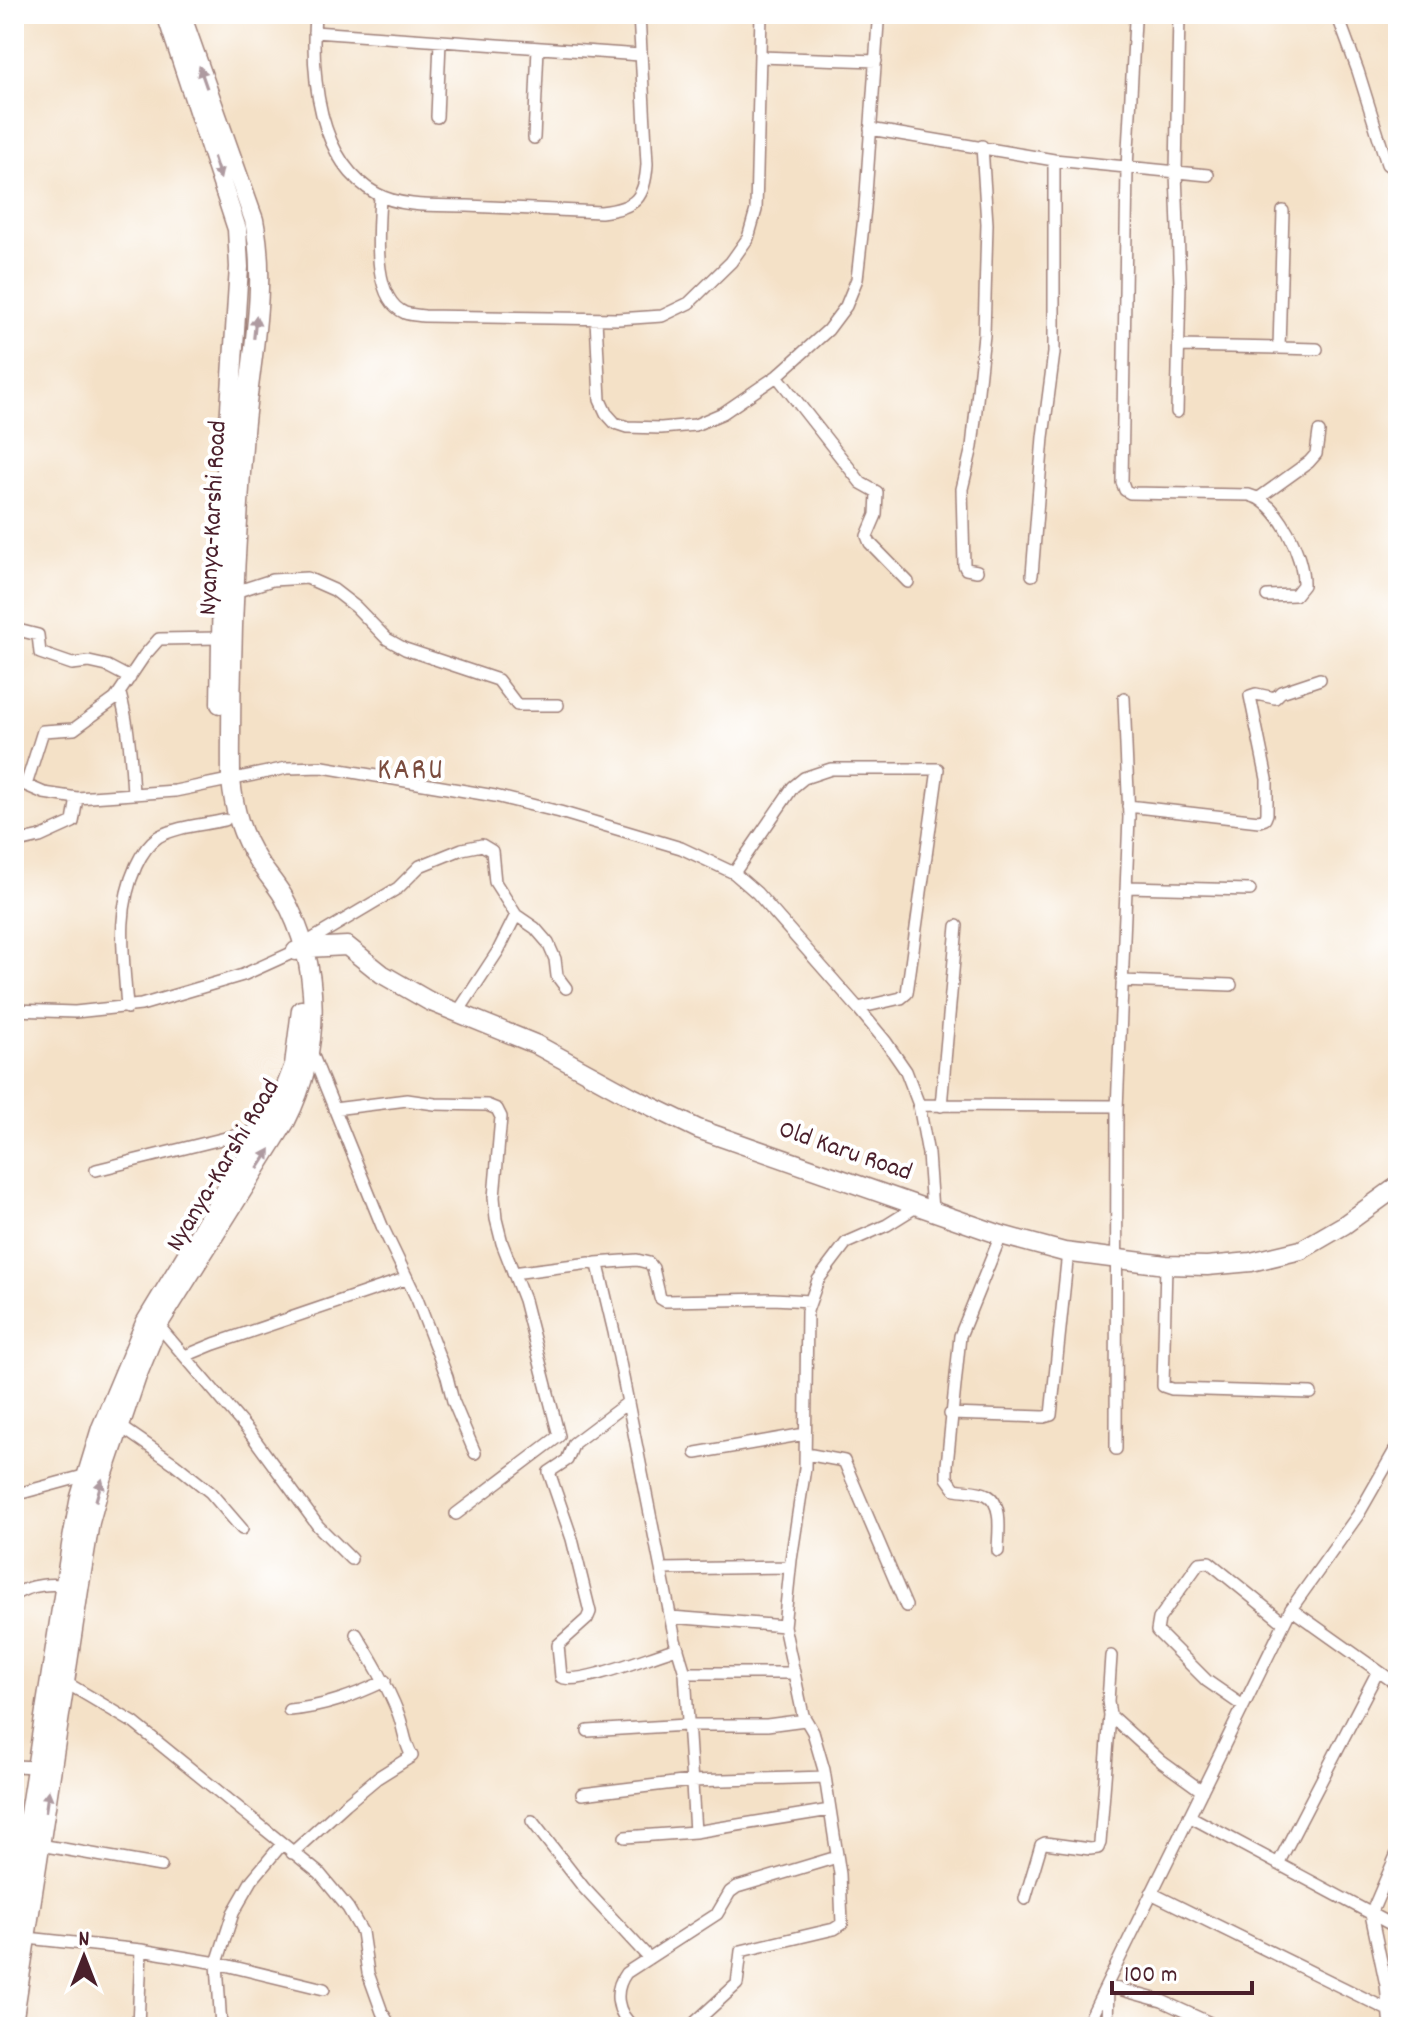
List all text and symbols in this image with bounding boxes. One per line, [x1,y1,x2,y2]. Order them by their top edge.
one-way arrow [197,65,209,89]
one-way arrow [211,156,223,180]
one-way arrow [249,315,262,340]
street label: Nyanya-Karshi Road [190,420,238,616]
district label: KARU [377,751,445,794]
street label: Nyanya-Karshi Road [158,1073,290,1259]
street label: Old Karu Road [773,1112,917,1192]
one-way arrow [256,1148,270,1170]
one-way arrow [93,1477,106,1501]
one-way arrow [41,1788,54,1813]
north arrow [44,1917,124,1997]
text: N [79,1925,90,1956]
scale bar [1112,1945,1252,1995]
text: 100 m [1124,1959,1177,1993]

